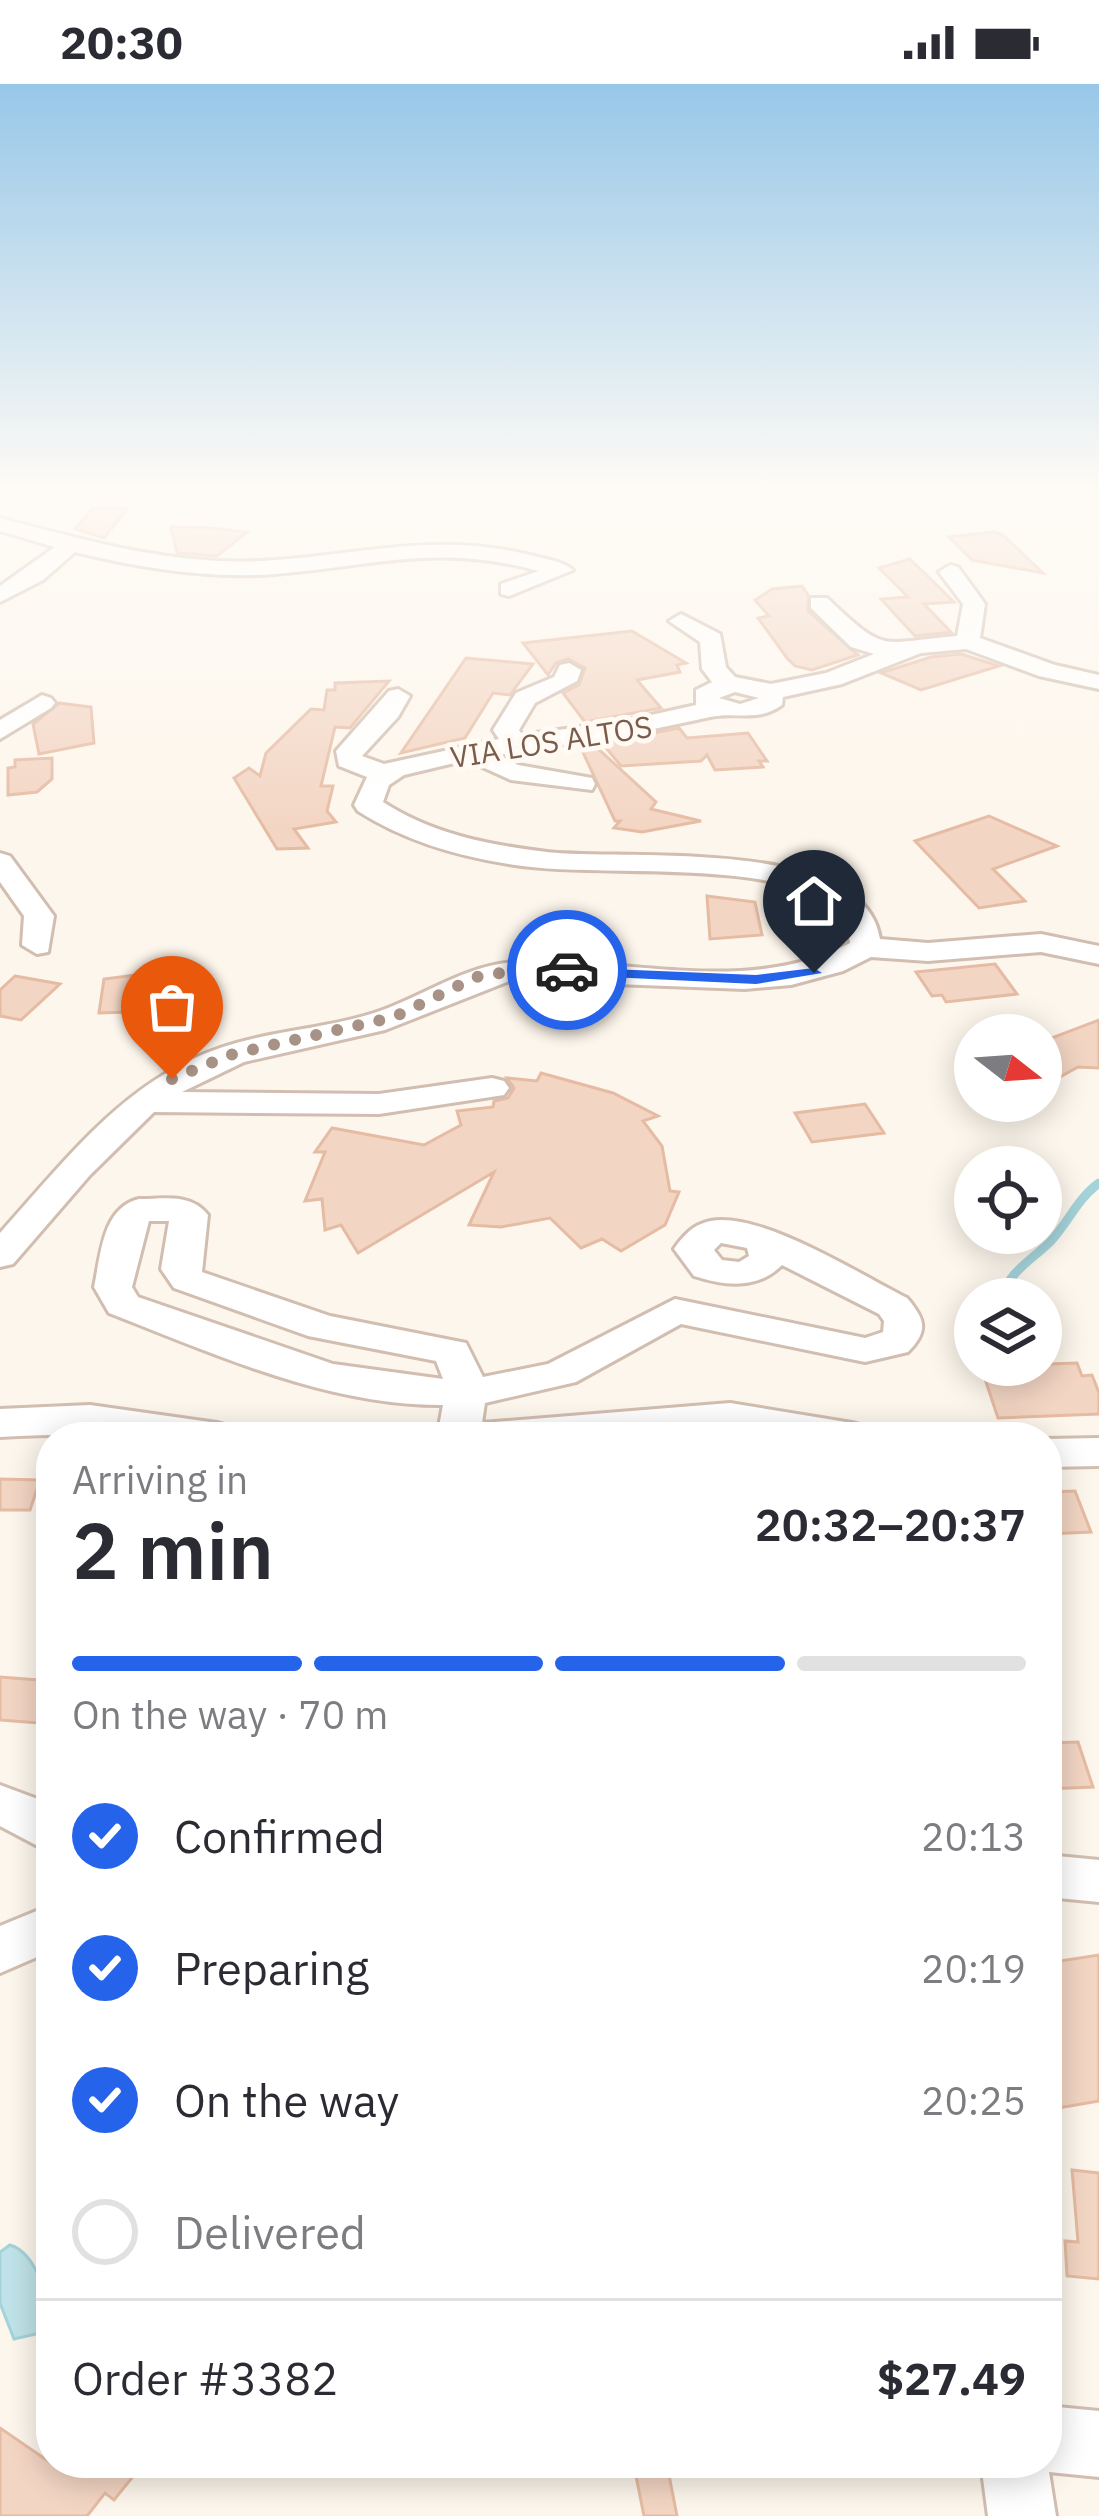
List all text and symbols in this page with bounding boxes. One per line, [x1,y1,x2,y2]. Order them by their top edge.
text: 20:30 [60,13,183,71]
street label: VIA LOS ALTOS [447,706,655,776]
pin [763,850,865,973]
icon: home [781,868,847,934]
courier [507,910,627,1030]
icon: car [534,937,600,1003]
pin [121,956,223,1079]
icon: bag [139,974,205,1040]
north arrow [954,1014,1062,1122]
map controls [954,1014,1062,1386]
button: locate [954,1146,1062,1254]
button: layers [954,1278,1062,1386]
text: Arriving in [72,1454,248,1505]
text: 20:32–20:37 [755,1495,1026,1553]
text: 2 min [72,1499,274,1600]
text: On the way · 70 m [72,1689,388,1740]
icon: check [72,1803,138,1869]
text: Confirmed [174,1807,385,1865]
text: 20:13 [921,1811,1026,1862]
icon: check [72,1935,138,2001]
text: Preparing [174,1939,369,1997]
text: 20:19 [921,1943,1026,1994]
icon: check [72,2067,138,2133]
text: On the way [174,2071,399,2129]
text: 20:25 [921,2075,1026,2126]
text: Delivered [174,2203,366,2261]
text: Order #3382 [72,2349,338,2407]
text: $27.49 [877,2349,1026,2407]

